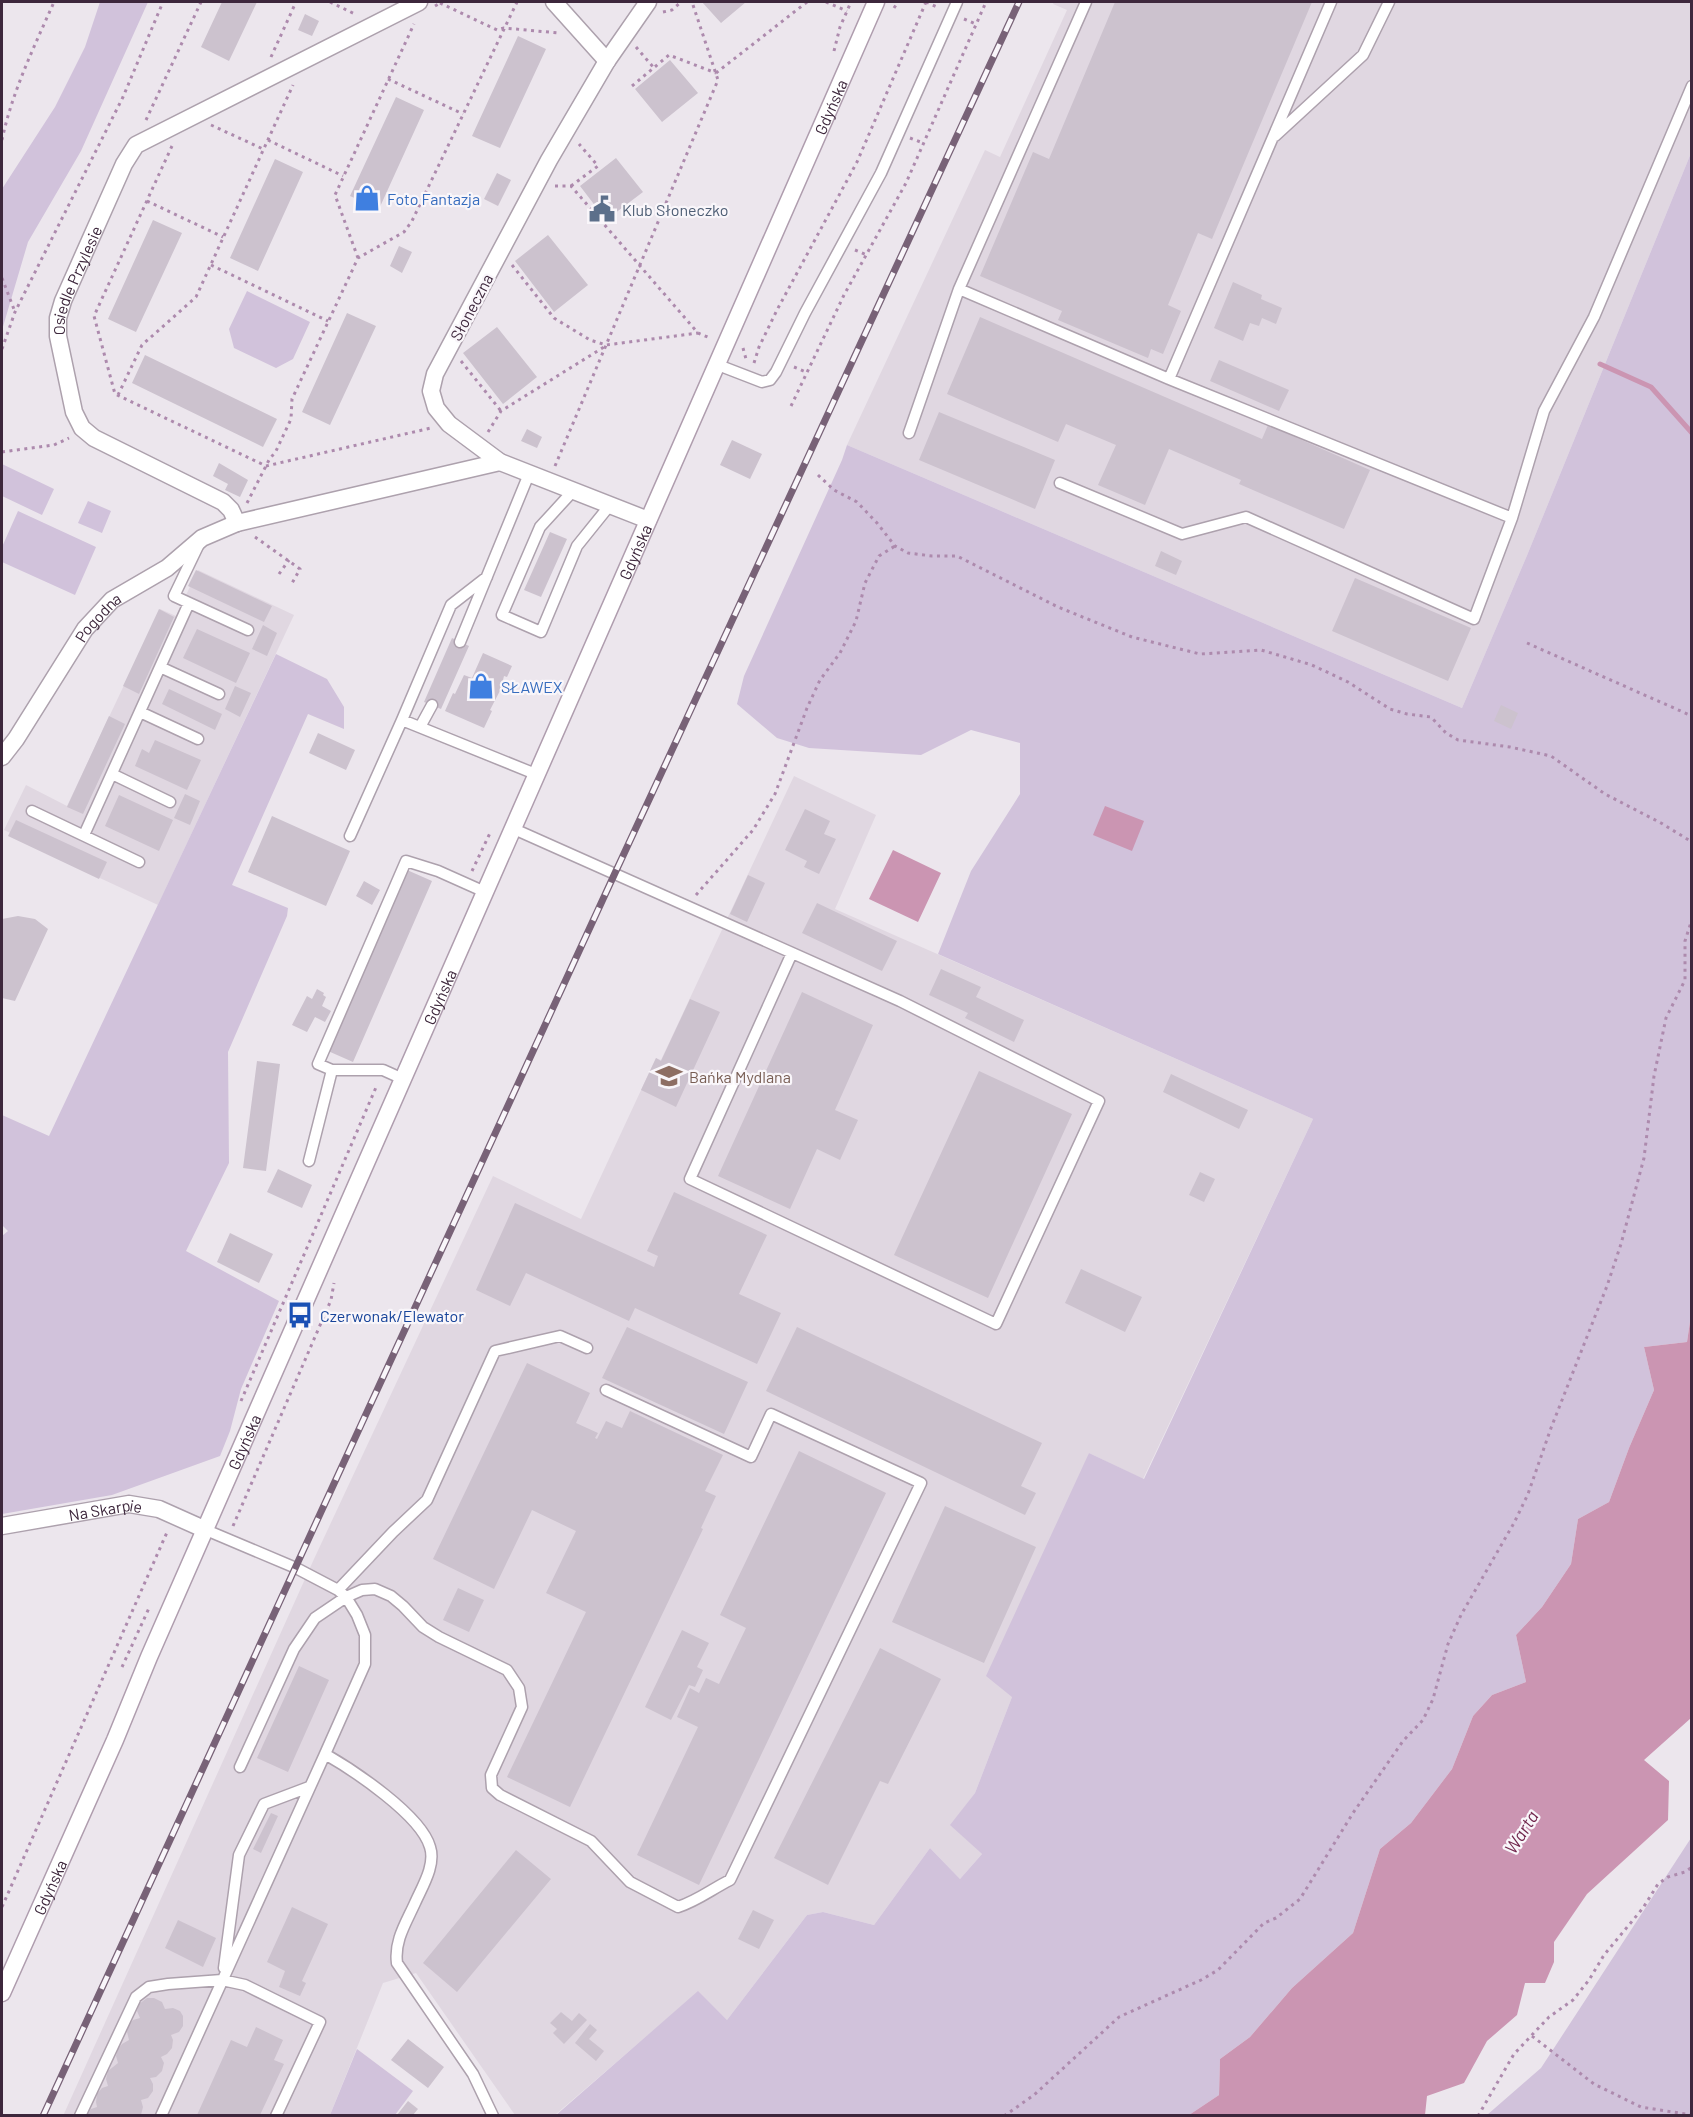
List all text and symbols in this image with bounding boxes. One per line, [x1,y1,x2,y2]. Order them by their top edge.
street label: Gdyńska [810,76,850,137]
shop icon: Foto Fantazja [352,183,382,213]
place label: Foto Fantazja [387,189,480,208]
public building icon: Klub Słoneczko [587,194,617,224]
place label: Klub Słoneczko [622,200,728,219]
street label: Osiedle Przylesie [49,222,105,335]
street label: Słoneczna [446,270,496,344]
street label: Gdyńska [614,521,655,582]
street label: Pogodna [70,588,124,645]
shop icon: SŁAWEX [466,671,496,701]
place label: SŁAWEX [501,677,562,696]
street label: Gdyńska [419,966,459,1027]
school or university icon: Bańka Mydlana [654,1061,684,1091]
place label: Bańka Mydlana [689,1067,791,1086]
bus stop icon: Czerwonak/Elewator [285,1300,315,1330]
place label: Czerwonak/Elewator [320,1306,464,1325]
street label: Gdyńska [223,1411,264,1472]
street label: Na Skarpie [67,1494,144,1524]
water label: Warta [1499,1806,1543,1858]
street label: Gdyńska [29,1857,70,1918]

